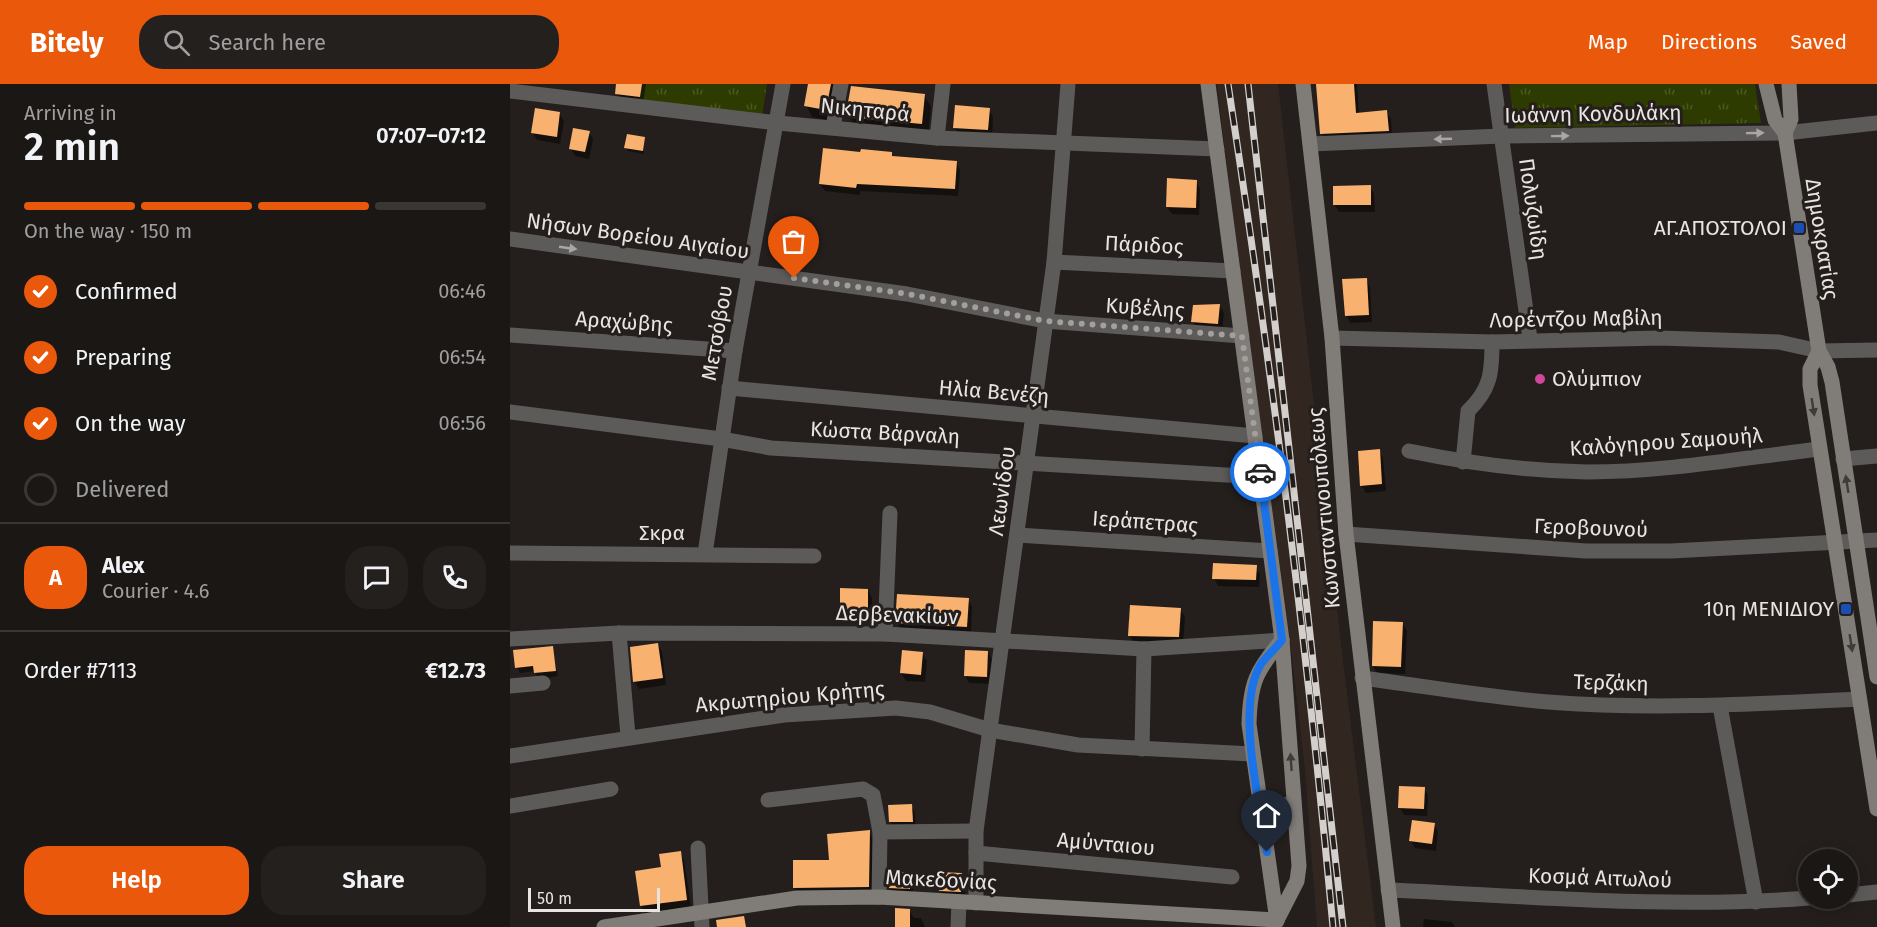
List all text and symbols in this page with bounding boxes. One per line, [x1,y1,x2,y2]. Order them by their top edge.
search box [139,15,559,69]
text: Bitely [30,26,103,59]
icon: search [160,26,193,59]
text: Search here [208,29,326,56]
text: Map [1588,29,1628,55]
text: Directions [1661,29,1757,55]
text: Saved [1790,29,1847,55]
street label: Νικηταρά [819,92,911,128]
street label: Ιωάννη Κονδυλάκη [1504,99,1682,129]
text: Arriving in [24,101,117,125]
text: 07:07–07:12 [376,122,486,149]
text: 2 min [24,124,120,170]
one-way arrow [1746,128,1765,138]
one-way arrow [1551,131,1570,141]
one-way arrow [1434,134,1453,143]
street label: Πολυζωίδη [1513,156,1553,262]
street label: Δημοκρατίας [1800,177,1844,301]
street label: Νήσων Βορείου Αιγαίου [525,208,751,264]
place label: ΑΓ.ΑΠΟΣΤΟΛΟΙ [1654,215,1787,241]
pin [768,216,819,278]
text: On the way · 150 m [24,219,192,243]
marker: ΑΓ.ΑΠΟΣΤΟΛΟΙ [1792,221,1806,235]
icon: bag [777,225,810,258]
street label: Πάριδος [1104,230,1184,260]
one-way arrow [559,243,578,252]
icon: check [24,275,57,308]
text: Confirmed [75,278,178,305]
text: 06:46 [438,279,486,303]
street label: Μετσόβου [696,283,738,383]
street label: Κυβέλης [1105,292,1186,324]
street label: Λορέντζου Μαβίλη [1489,304,1663,334]
street label: Αραχώβης [575,306,674,338]
icon: check [24,341,57,374]
text: Preparing [75,344,171,371]
text: 06:54 [439,345,486,369]
place label: Ολύμπιον [1552,366,1641,392]
marker: Ολύμπιον [1533,372,1547,386]
street label: Ηλία Βενέζη [938,374,1050,410]
one-way arrow [1809,398,1818,417]
street label: Κωνσταντινουπόλεως [1302,406,1346,610]
icon: check [24,407,57,440]
text: On the way [75,410,186,437]
text: 06:56 [439,411,486,435]
street label: Κώστα Βάρναλη [809,416,961,450]
street label: Καλόγηρου Σαμουήλ [1569,422,1764,462]
courier [1230,442,1290,502]
street label: Λεωνίδου [983,445,1021,537]
icon: car [1244,456,1277,489]
one-way arrow [1843,475,1852,494]
text: Delivered [75,476,170,503]
street label: Ιεράπετρας [1091,505,1199,539]
street label: Γεροβουνού [1534,513,1648,543]
street label: Σκρα [639,520,685,546]
button: chat [345,546,408,609]
button: phone [423,546,486,609]
text: Alex [102,552,145,579]
text: A [49,564,62,591]
text: Courier · 4.6 [102,579,209,603]
place label: 10η ΜΕΝΙΔΙΟΥ [1703,596,1834,622]
street label: Δερβενακίων [835,600,959,630]
marker: 10η ΜΕΝΙΔΙΟΥ [1839,602,1853,616]
one-way arrow [1846,633,1855,652]
text: Order #7113 [24,657,137,684]
text: €12.73 [425,657,486,684]
street label: Τερζάκη [1573,669,1649,697]
street label: Ακρωτηρίου Κρήτης [694,676,886,718]
one-way arrow [1286,753,1295,772]
pin [1241,790,1292,852]
icon: home [1250,799,1283,832]
street label: Αμύνταιου [1056,827,1156,861]
button: Help [24,846,249,915]
button: Share [261,846,486,915]
map controls [1798,849,1858,909]
button: locate [1798,849,1858,909]
street label: Κοσμά Αιτωλού [1528,862,1672,894]
street label: Μακεδονίας [885,864,998,896]
scale bar [528,885,660,912]
text: 50 m [537,889,572,908]

